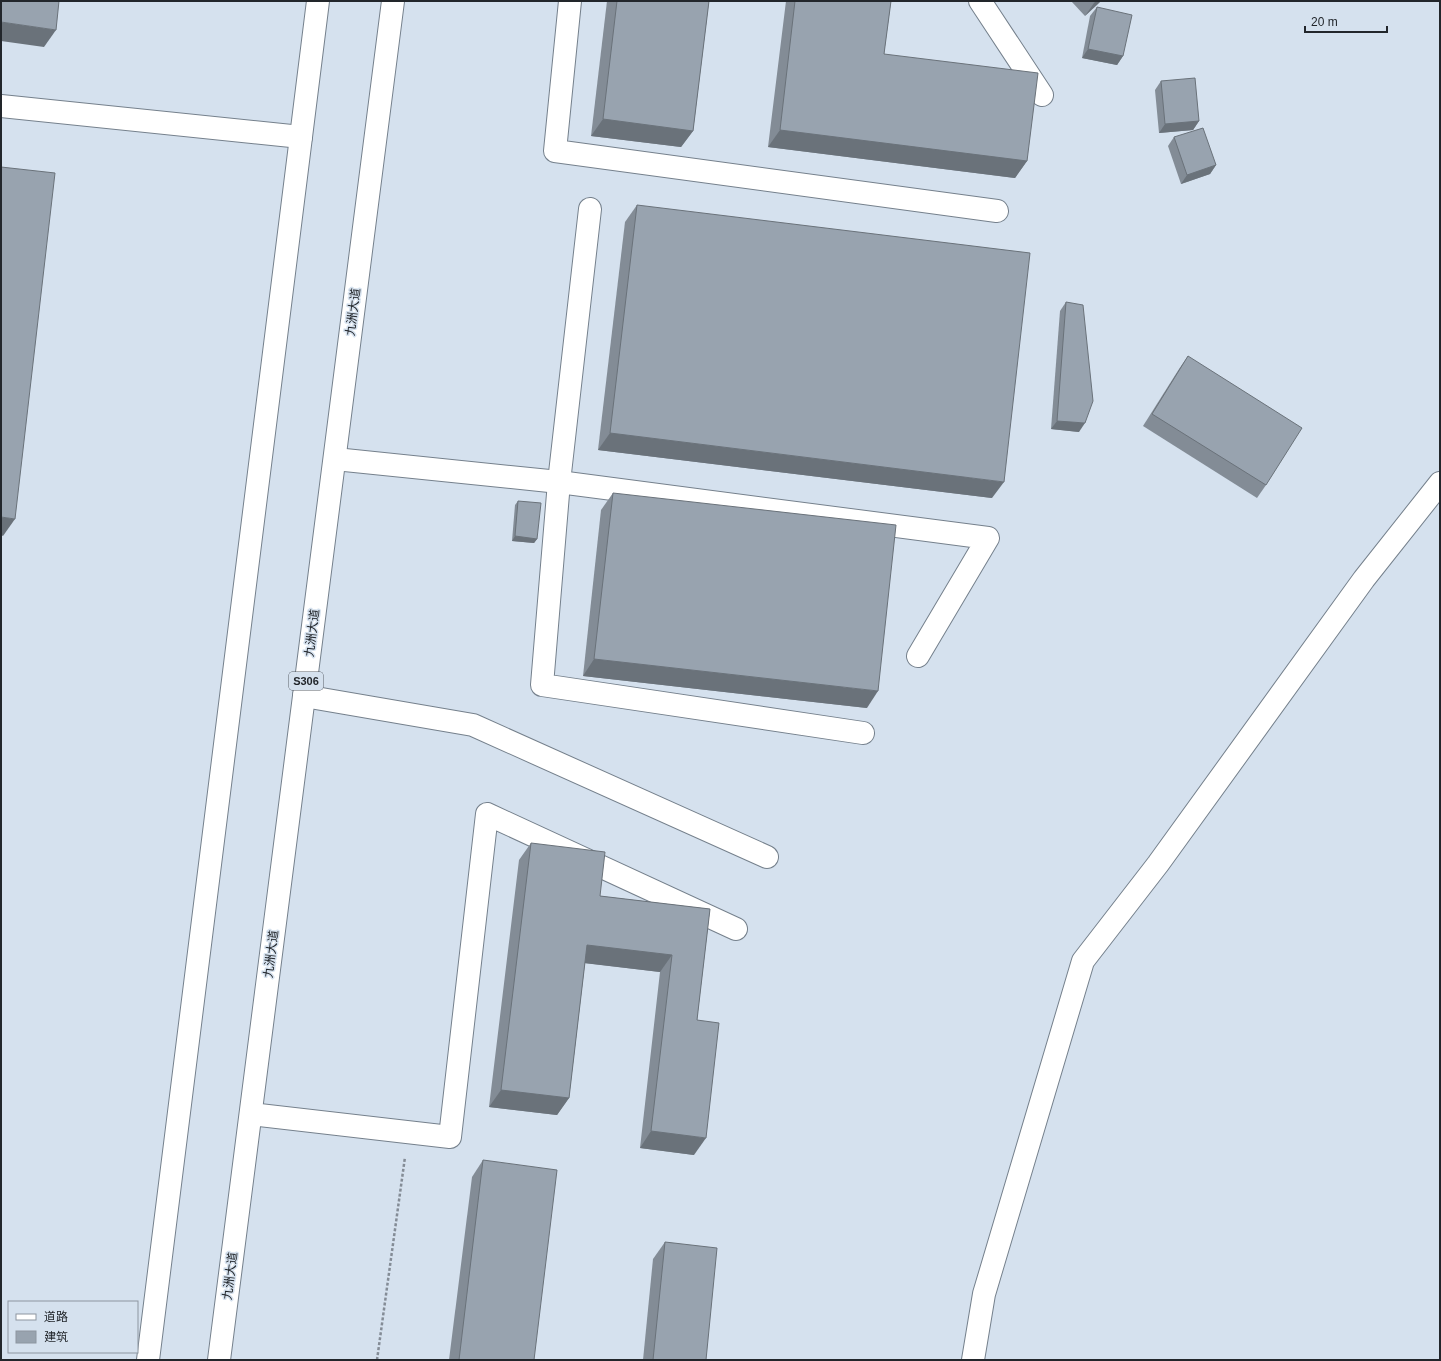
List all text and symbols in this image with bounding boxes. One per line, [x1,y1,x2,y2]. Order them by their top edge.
scale bar [1305,8,1387,34]
text: 20 m [1311,15,1338,29]
street label: 九洲大道 [343,287,363,337]
street label: 九洲大道 [302,608,322,658]
road number: S306 [289,672,323,690]
street label: 九洲大道 [261,929,281,979]
street label: 九洲大道 [220,1251,240,1301]
legend [8,1301,138,1353]
text: 道路 [44,1310,68,1324]
text: 建筑 [44,1330,68,1344]

